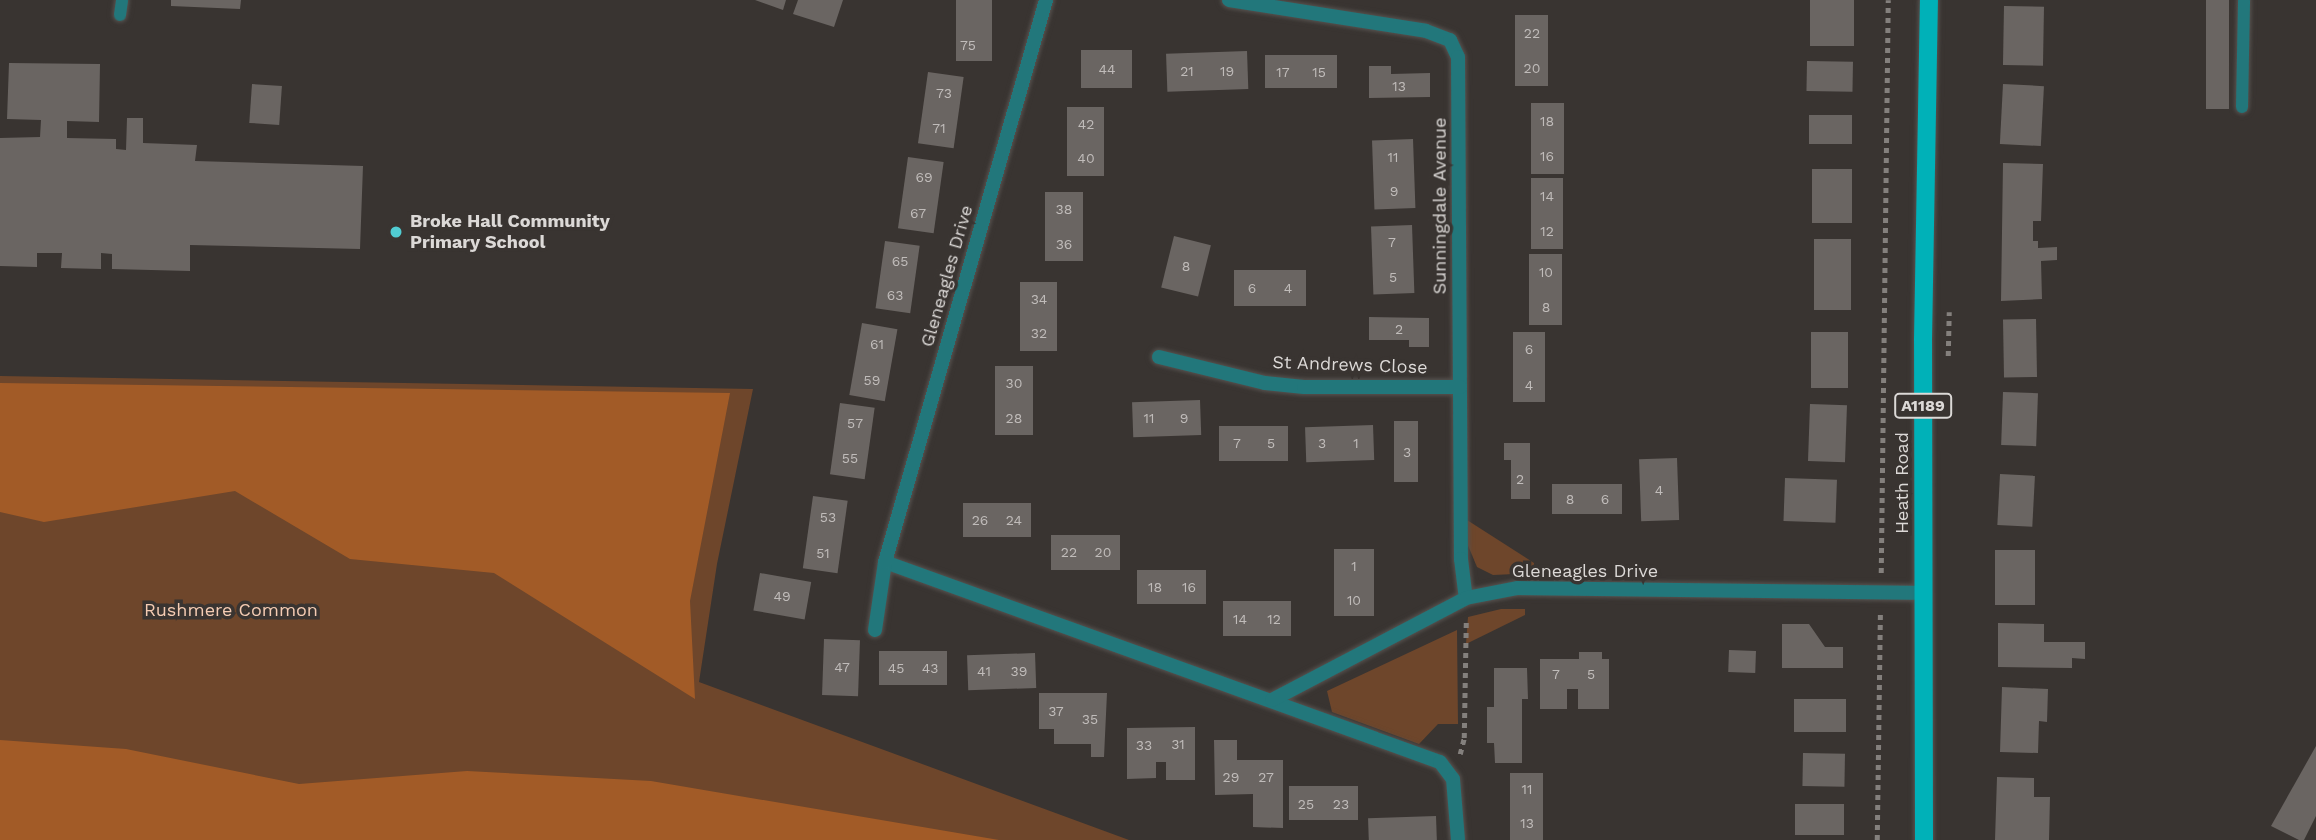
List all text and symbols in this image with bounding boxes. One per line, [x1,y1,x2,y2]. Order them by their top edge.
house number: 22 [1524,25,1540,41]
house number: 75 [960,37,976,53]
house number: 20 [1524,60,1540,76]
house number: 44 [1098,61,1116,77]
house number: 21 [1180,63,1194,79]
house number: 19 [1220,63,1234,79]
house number: 17 [1276,64,1290,80]
house number: 15 [1312,64,1326,80]
house number: 13 [1392,78,1406,94]
house number: 73 [936,85,952,101]
house number: 18 [1540,113,1554,129]
house number: 42 [1078,116,1094,132]
street label: Sunningdale Avenue [1429,117,1451,295]
house number: 71 [932,120,946,136]
house number: 16 [1540,148,1554,164]
house number: 11 [1388,149,1398,165]
house number: 40 [1077,150,1095,166]
house number: 69 [915,169,933,185]
house number: 9 [1390,183,1398,199]
house number: 14 [1540,188,1554,204]
house number: 38 [1056,201,1072,217]
street label: Gleneagles Drive [916,203,978,349]
house number: 67 [910,205,926,221]
place label: Broke Hall Community Primary School [410,211,610,254]
house number: 12 [1540,223,1554,239]
marker: Broke Hall Community Primary School [388,224,404,240]
house number: 7 [1388,234,1396,250]
house number: 36 [1056,236,1072,252]
house number: 65 [892,253,908,269]
house number: 8 [1182,258,1190,274]
house number: 10 [1539,264,1553,280]
house number: 5 [1389,269,1397,285]
house number: 6 [1248,280,1256,296]
house number: 4 [1284,280,1292,296]
house number: 63 [887,287,903,303]
house number: 34 [1031,291,1047,307]
house number: 8 [1542,299,1550,315]
house number: 2 [1395,321,1403,337]
house number: 32 [1031,325,1047,341]
house number: 61 [870,336,884,352]
house number: 6 [1525,341,1533,357]
street label: St Andrews Close [1272,351,1428,379]
house number: 59 [864,372,880,388]
house number: 30 [1006,375,1022,391]
house number: 4 [1525,377,1533,393]
road number: A1189 [1893,394,1953,418]
house number: 28 [1006,410,1022,426]
house number: 11 [1144,410,1154,426]
house number: 9 [1180,410,1188,426]
house number: 57 [847,415,863,431]
street label: Heath Road [1891,432,1913,534]
house number: 7 [1233,435,1241,451]
house number: 5 [1267,435,1275,451]
house number: 3 [1318,435,1326,451]
house number: 1 [1353,435,1359,451]
house number: 3 [1403,444,1411,460]
house number: 55 [842,450,858,466]
house number: 2 [1516,471,1524,487]
house number: 4 [1655,482,1663,498]
house number: 8 [1566,491,1574,507]
house number: 6 [1601,491,1609,507]
house number: 53 [820,509,836,525]
house number: 26 [972,512,988,528]
house number: 24 [1006,512,1022,528]
house number: 22 [1061,544,1077,560]
house number: 20 [1095,544,1111,560]
house number: 51 [816,545,830,561]
house number: 1 [1351,558,1357,574]
street label: Gleneagles Drive [1512,560,1658,582]
house number: 18 [1148,579,1162,595]
house number: 16 [1182,579,1196,595]
house number: 49 [773,588,791,604]
house number: 10 [1347,592,1361,608]
park label: Rushmere Common [144,599,318,621]
house number: 14 [1233,611,1247,627]
house number: 12 [1267,611,1281,627]
house number: 47 [834,659,850,675]
house number: 45 [888,660,904,676]
house number: 43 [922,660,938,676]
house number: 41 [977,663,991,679]
house number: 39 [1011,663,1027,679]
house number: 7 [1552,666,1560,682]
house number: 5 [1587,666,1595,682]
house number: 37 [1048,703,1064,719]
house number: 35 [1082,711,1098,727]
house number: 31 [1171,736,1185,752]
house number: 33 [1136,737,1152,753]
house number: 29 [1223,769,1239,785]
house number: 27 [1258,769,1274,785]
house number: 11 [1522,781,1532,797]
house number: 25 [1298,796,1314,812]
house number: 23 [1333,796,1349,812]
house number: 13 [1520,815,1534,831]

